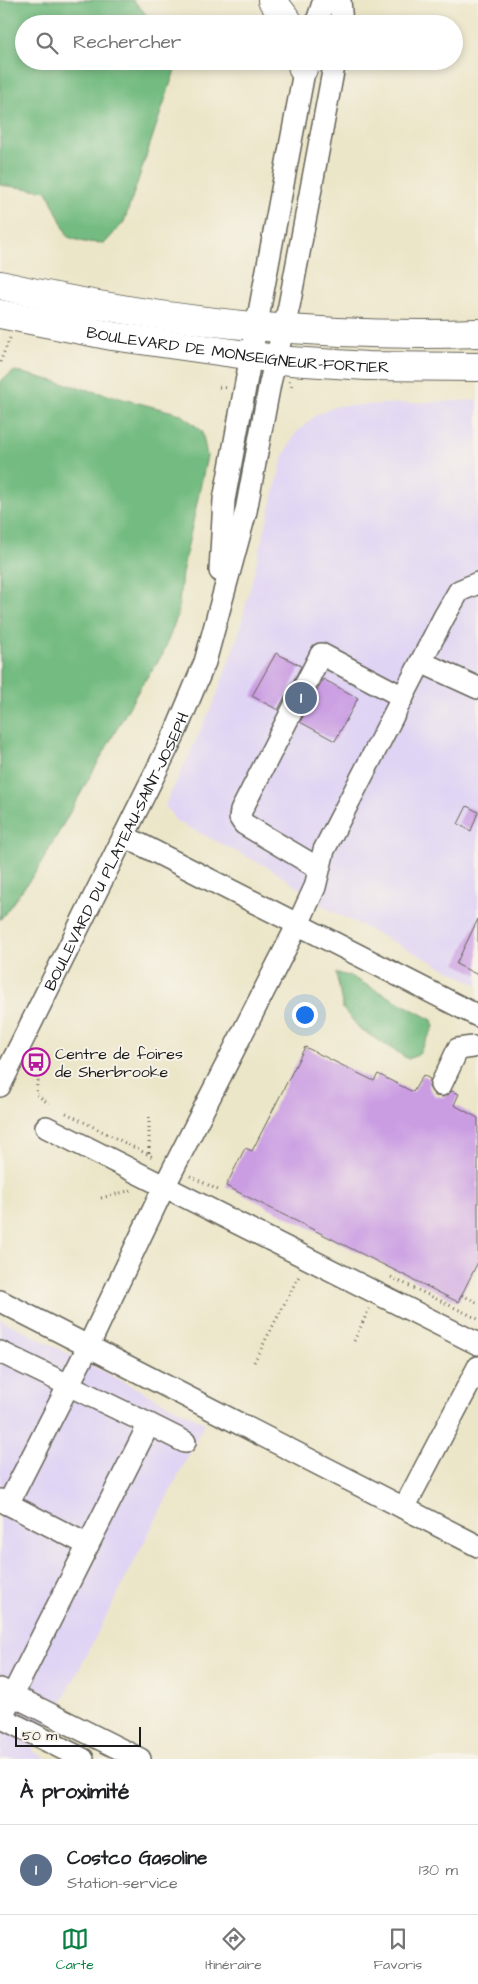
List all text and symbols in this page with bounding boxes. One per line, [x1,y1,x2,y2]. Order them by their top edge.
search box [15,15,463,70]
icon: search [33,29,61,57]
text: Rechercher [73,29,181,56]
street label: BOULEVARD DE MONSEIGNEUR-FORTIER [85,321,389,378]
pin: 1 [285,679,317,717]
street label: BOULEVARD DU PLATEAU-SAINT-JOSEPH [39,709,195,994]
your location [292,1002,318,1028]
place label: Centre de foires de Sherbrooke [55,1043,183,1083]
bus stop icon: Centre de foires de Sherbrooke [21,1047,51,1077]
scale bar [15,1724,141,1747]
text: 50 m [22,1726,57,1746]
text: À proximité [20,1777,129,1806]
text: Costco Gasoline [67,1845,207,1872]
text: 1 [35,1859,37,1881]
text: 130 m [419,1859,458,1881]
text: Station-service [67,1872,178,1894]
tab: Carte [56,1925,94,1975]
tab: Itinéraire [205,1925,262,1975]
tab: Favoris [373,1925,422,1975]

